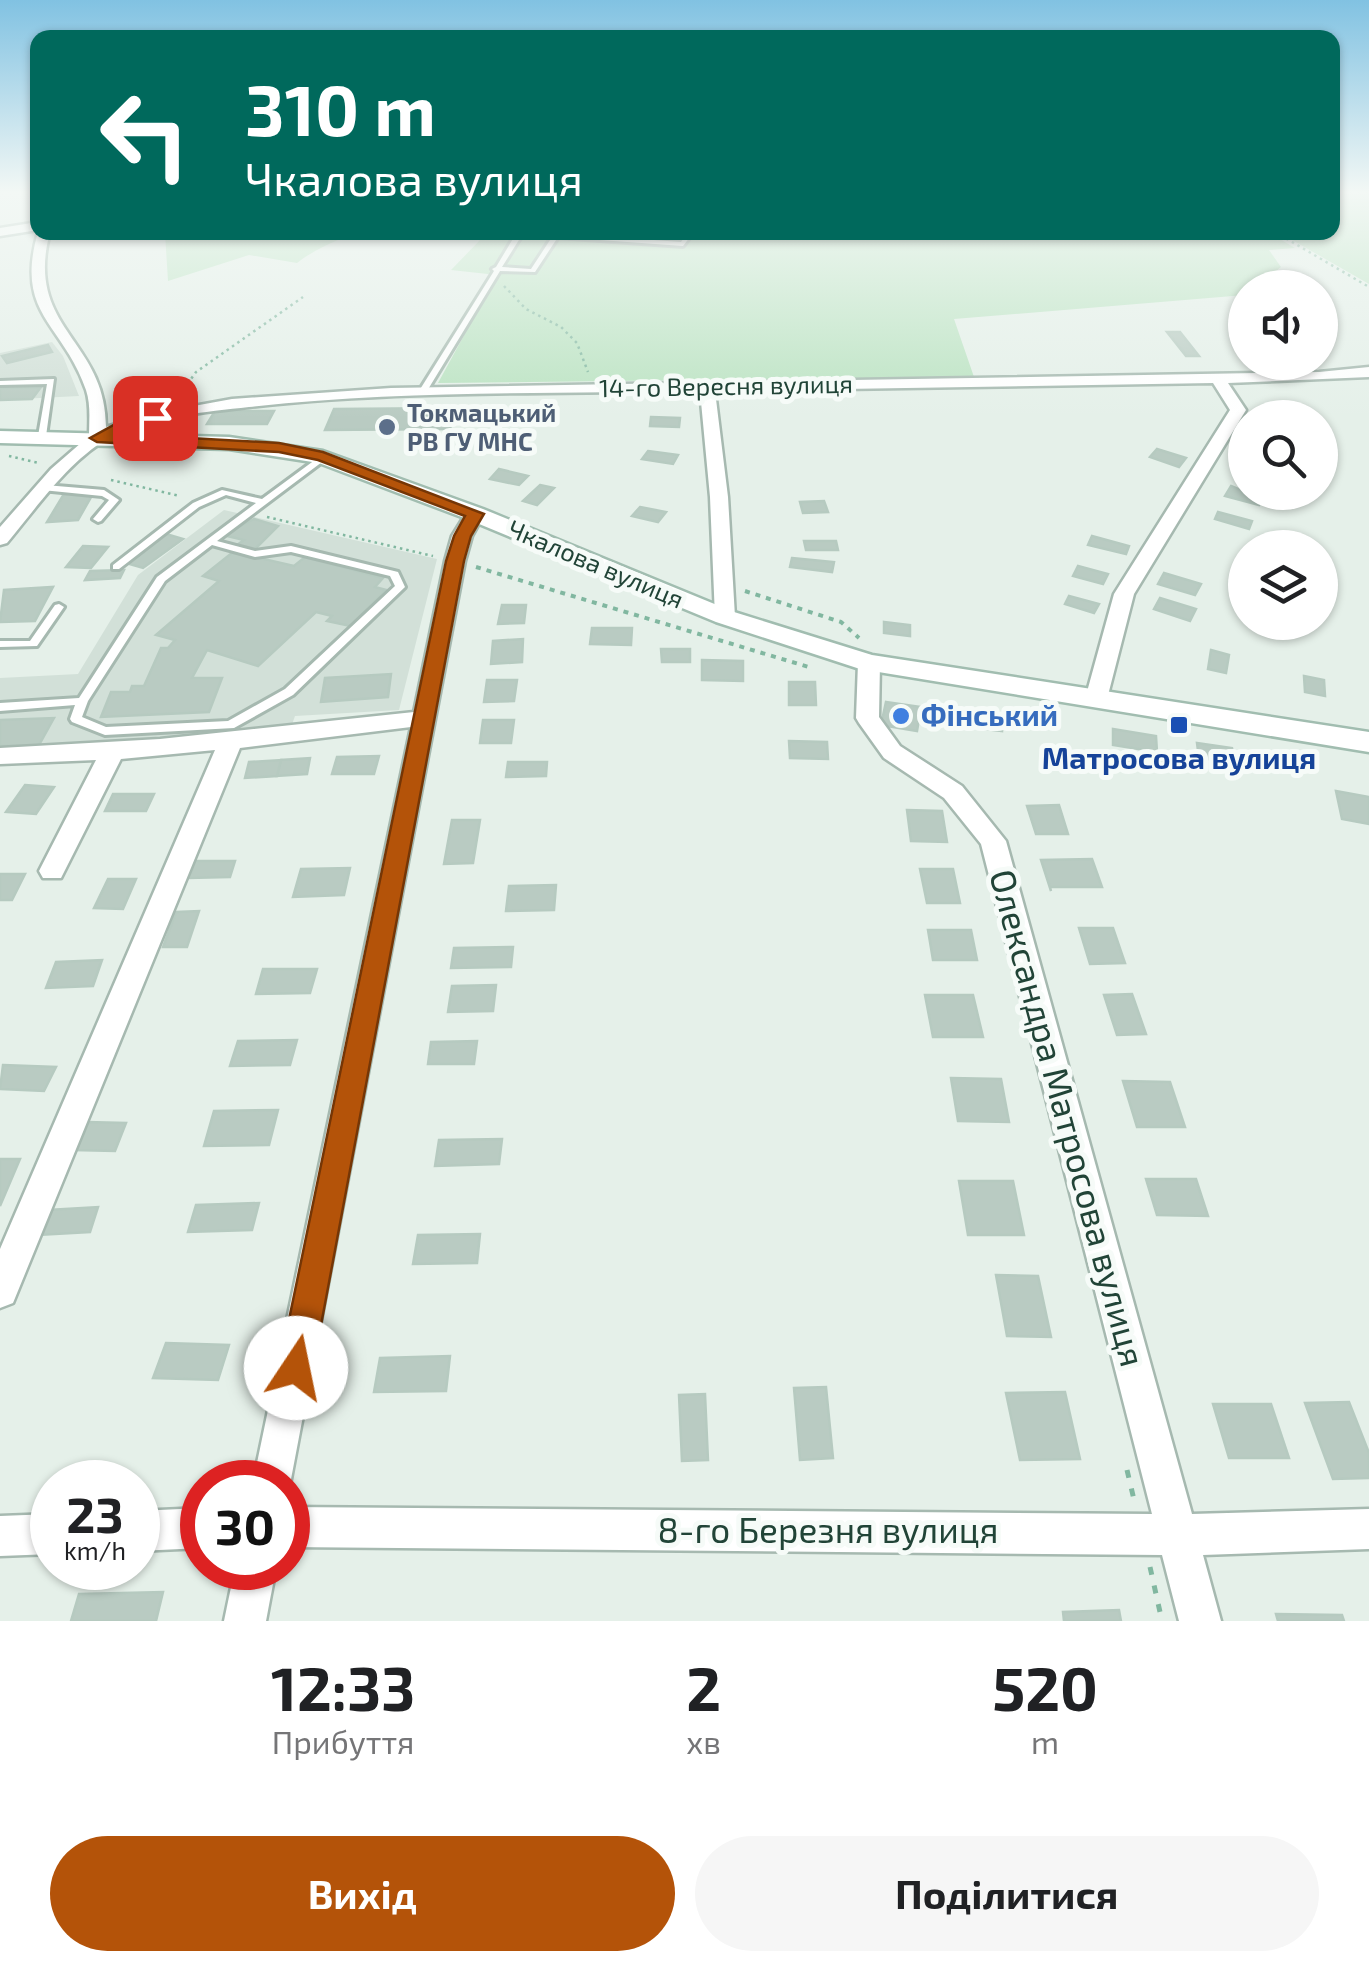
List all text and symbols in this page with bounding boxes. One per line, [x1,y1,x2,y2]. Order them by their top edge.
text: 310 m [245,66,436,150]
icon: left [80,70,210,200]
text: Чкалова вулиця [245,151,583,205]
map controls [1228,270,1338,640]
button: sound [1228,270,1338,380]
street label: 14-го Вересня вулиця [599,368,853,403]
pin [113,376,198,461]
icon: arrive [128,391,183,446]
place label: Токмацький РВ ГУ МНС [407,397,556,456]
button: search [1228,400,1338,510]
marker: Токмацький РВ ГУ МНС [376,416,398,438]
street label: Чкалова вулиця [504,513,689,614]
button: layers [1228,530,1338,640]
place label: Фінський [921,696,1058,732]
marker: Фінський [890,705,912,727]
marker: Матросова вулиця [1168,714,1190,736]
place label: Матросова вулиця [1042,739,1316,776]
street label: Олександра Матросова вулиця [981,864,1156,1371]
position arrow [244,1316,348,1420]
speed limit sign: 30 [180,1460,310,1590]
text: 23 [66,1483,124,1543]
street label: 8-го Березня вулиця [658,1508,998,1551]
text: km/h [64,1535,126,1565]
text: 12:33 [271,1651,415,1723]
text: 2 [686,1651,721,1723]
text: 520 [992,1651,1098,1723]
text: Прибуття [272,1722,415,1760]
text: хв [686,1722,721,1760]
text: m [1031,1722,1059,1760]
button: Вихід [50,1836,675,1951]
button: Поділитися [695,1836,1319,1951]

